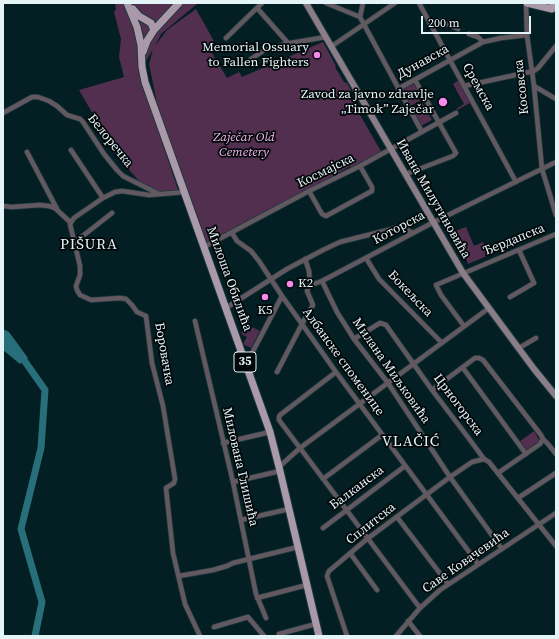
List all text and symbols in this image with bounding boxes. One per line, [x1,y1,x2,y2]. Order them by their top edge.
scale bar [423,8,533,34]
text: 200 m [428,15,460,31]
place label: Memorial Ossuary to Fallen Fighters [202,40,309,71]
street label: Дунавска [394,41,452,83]
marker: Memorial Ossuary to Fallen Fighters [312,50,322,60]
street label: Косовска [511,59,533,115]
street label: Сремска [459,61,497,113]
place label: Zavod za javno zdravlje „Timok” Zaječar [301,87,434,118]
marker: Zavod za javno zdravlje „Timok” Zaječar [437,96,449,108]
street label: Белоречка [84,111,136,171]
park label: Zaječar Old Cemetery [213,130,275,161]
street label: Ивана Милутиновића [392,136,474,262]
street label: Космајска [295,151,357,191]
street label: Которска [370,208,428,248]
street label: Ђердапска [481,221,547,259]
street label: Милоша Обилића [203,225,255,333]
district label: PIŠURA [60,236,118,254]
street label: Бокељска [384,268,436,320]
place label: K2 [298,276,313,292]
marker: K2 [285,279,295,289]
marker: K5 [260,292,270,302]
place label: K5 [257,303,273,319]
street label: Албанске споменице [299,305,387,419]
street label: Милана Миљковића [349,315,433,427]
street label: Боровачка [151,321,177,387]
road number: 35 [234,352,256,372]
street label: Црногорска [430,371,486,439]
street label: Милована Глишића [219,406,261,528]
district label: VLAČIĆ [382,433,440,451]
street label: Балканска [327,463,387,513]
street label: Сплитска [343,500,399,548]
street label: Саве Ковачевића [420,525,512,597]

